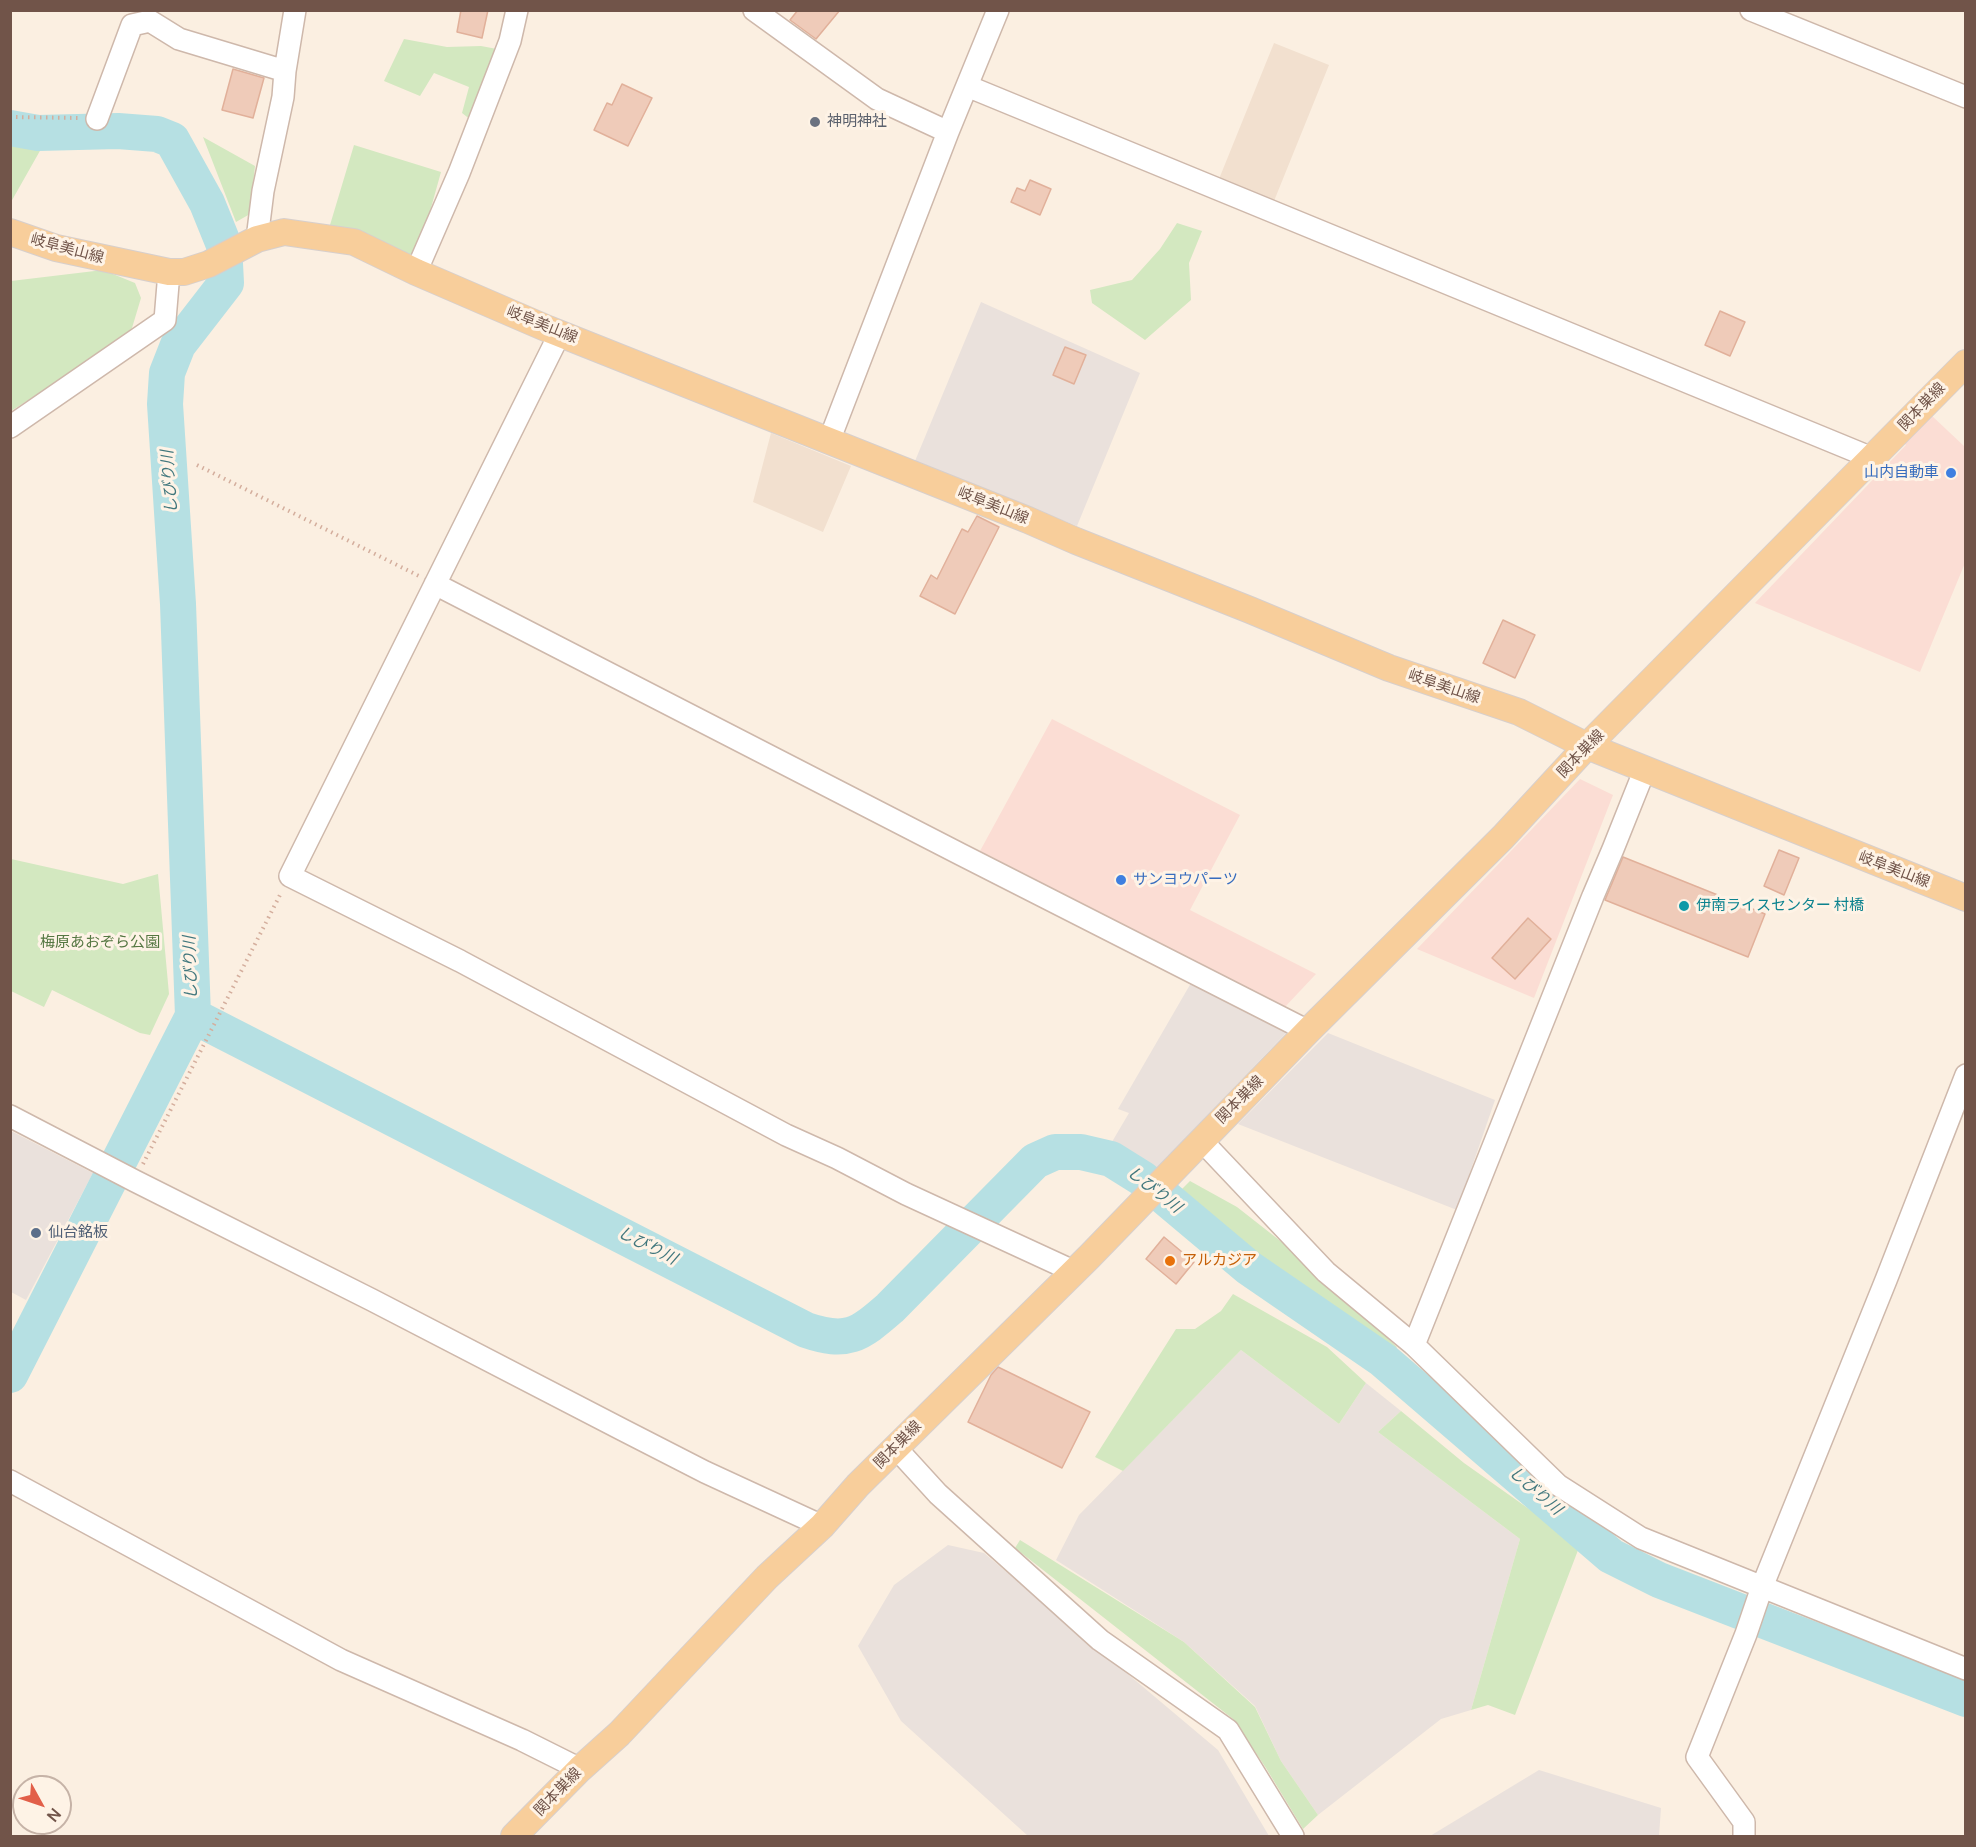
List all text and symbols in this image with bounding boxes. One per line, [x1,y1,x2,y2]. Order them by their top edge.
place label: 神明神社 [827,113,887,131]
marker: 神明神社 [808,115,822,129]
street label: 岐阜美山線 [28,231,106,267]
street label: 岐阜美山線 [504,303,580,347]
street label: 関本巣線 [1895,379,1949,435]
water label: しびり川 [158,449,182,515]
place label: 山内自動車 [1864,464,1939,482]
marker: 山内自動車 [1944,466,1958,480]
street label: 岐阜美山線 [955,484,1031,528]
street label: 岐阜美山線 [1406,666,1482,708]
street label: 関本巣線 [1554,726,1608,782]
street label: 岐阜美山線 [1856,848,1932,892]
place label: サンヨウパーツ [1133,871,1238,889]
marker: サンヨウパーツ [1114,873,1128,887]
place label: 伊南ライスセンター 村橋 [1696,897,1864,915]
marker: 伊南ライスセンター 村橋 [1677,899,1691,913]
park label: 梅原あおぞら公園 [40,934,160,952]
water label: しびり川 [180,936,202,1000]
street label: 関本巣線 [1212,1072,1268,1128]
water label: しびり川 [1123,1163,1185,1217]
water label: しびり川 [614,1223,680,1269]
place label: 仙台銘板 [48,1224,108,1242]
marker: 仙台銘板 [29,1226,43,1240]
place label: アルカジア [1182,1252,1257,1270]
marker: アルカジア [1163,1254,1177,1268]
street label: 関本巣線 [870,1417,926,1473]
water label: しびり川 [1505,1463,1565,1519]
street label: 関本巣線 [531,1764,585,1820]
north arrow [12,1775,72,1835]
text: N [42,1804,66,1827]

